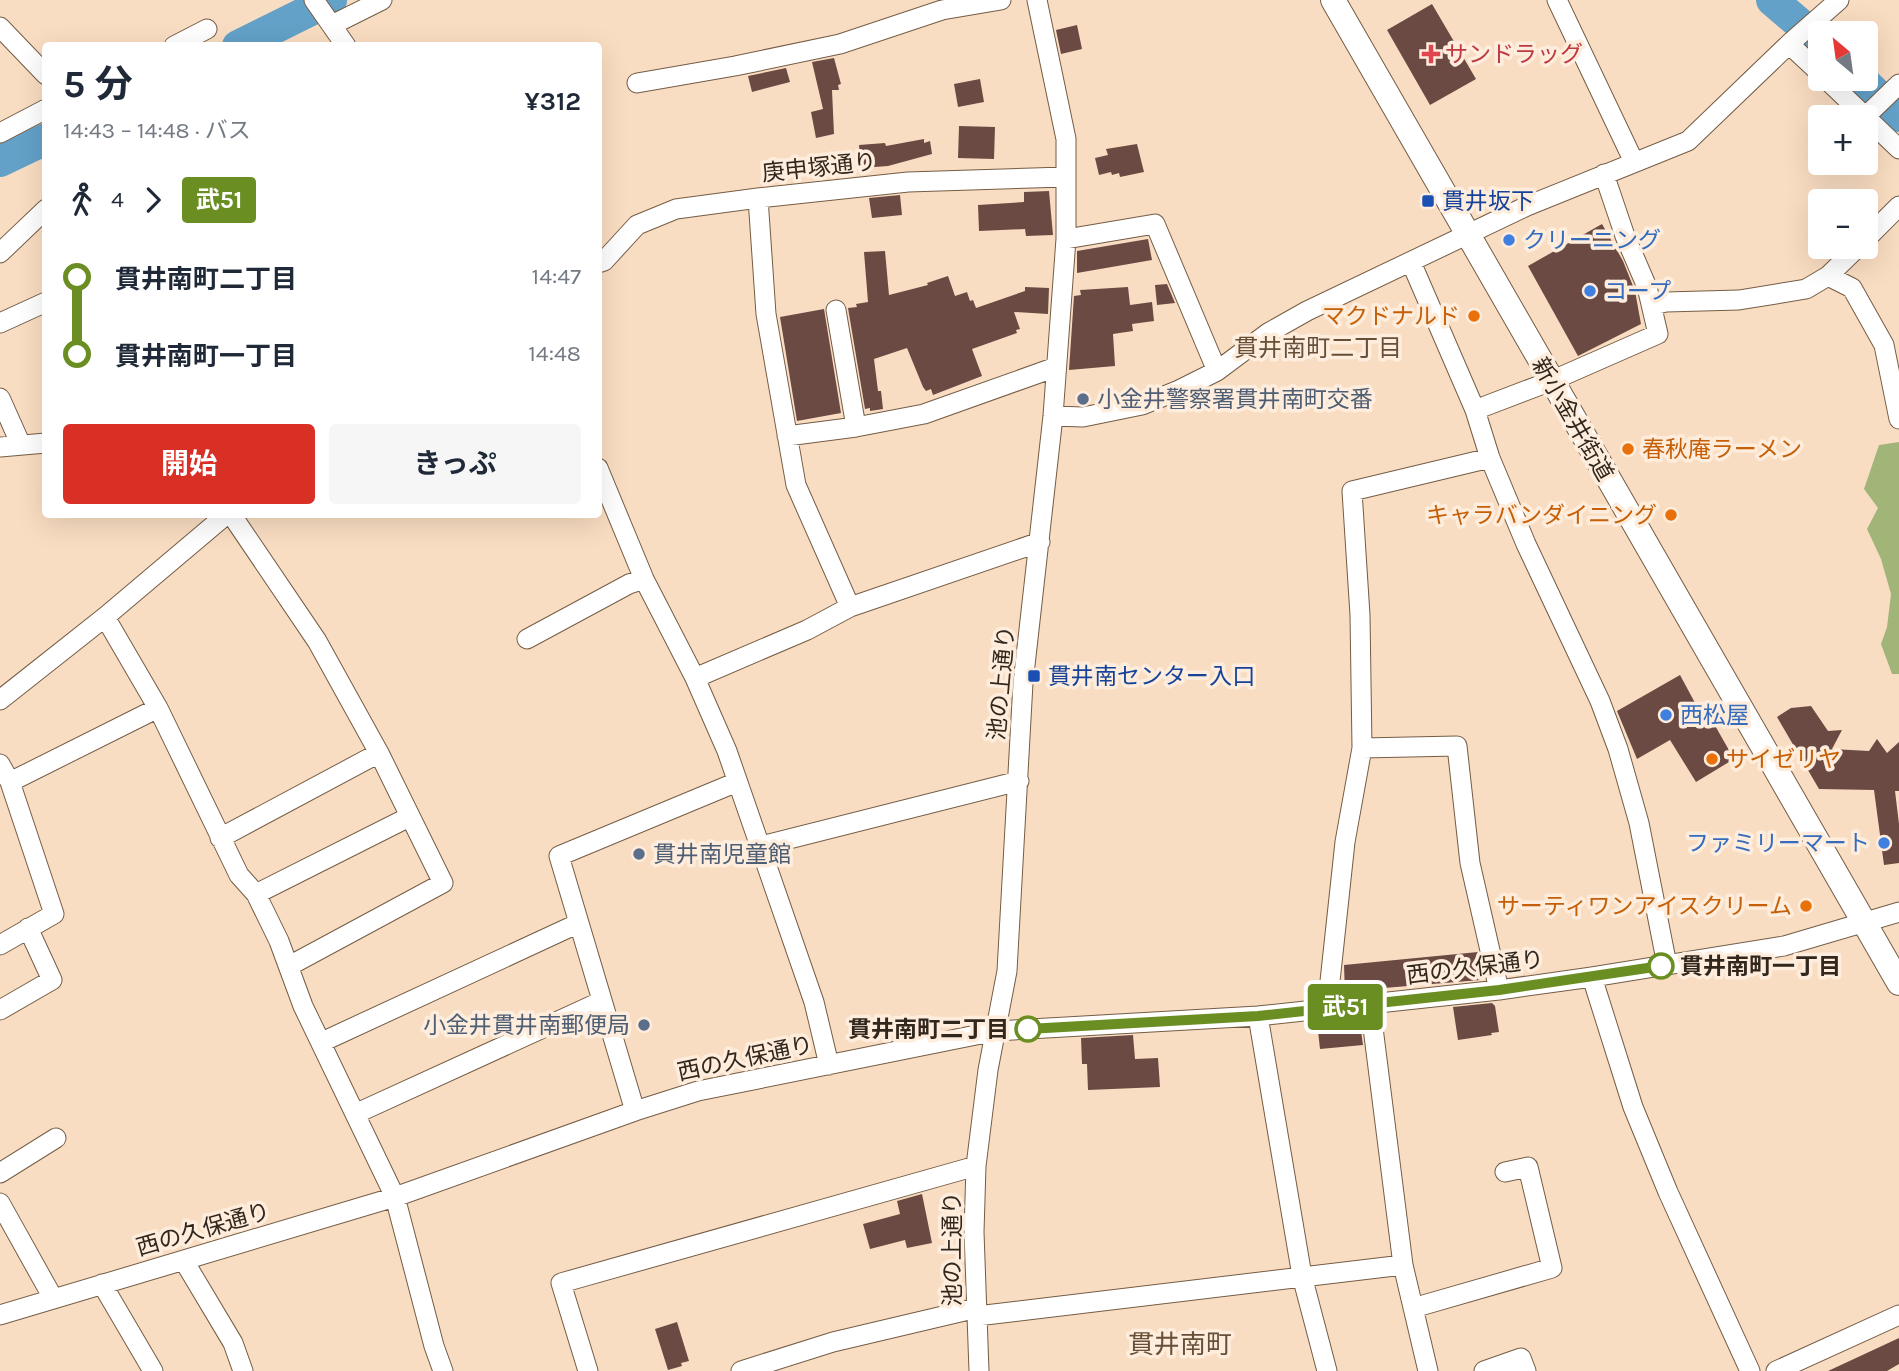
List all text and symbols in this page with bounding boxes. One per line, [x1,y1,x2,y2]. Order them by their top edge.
north arrow [1808,21,1878,91]
map controls [1808,21,1878,259]
place label: サンドラッグ [1445,41,1583,68]
marker: サンドラッグ [1423,46,1439,62]
text: 5 分 [63,62,133,107]
text: ¥312 [525,86,581,117]
button: + [1808,105,1878,175]
text: 14:43 – 14:48 · バス [63,117,251,144]
street label: 庚申塚通り [760,148,878,187]
icon: walk [63,181,101,219]
icon: forward [134,181,172,219]
text: 4 [111,186,124,213]
text: 武51 [196,186,242,214]
place label: 貫井坂下 [1442,188,1534,215]
button: − [1808,189,1878,259]
marker: 貫井坂下 [1420,193,1436,209]
place label: クリーニング [1523,227,1661,254]
marker: クリーニング [1501,232,1517,248]
text: 14:47 [532,263,581,290]
text: 貫井南町二丁目 [115,264,297,295]
place label: コープ [1604,278,1672,305]
marker: コープ [1582,283,1598,299]
place label: マクドナルド [1322,303,1460,330]
marker: マクドナルド [1466,308,1482,324]
district label: 貫井南町二丁目 [1234,334,1402,362]
text: 14:48 [528,340,581,367]
text: 貫井南町一丁目 [115,341,297,372]
street label: 新小金井街道 [1526,353,1619,486]
place label: 小金井警察署貫井南町交番 [1097,386,1373,413]
marker: 小金井警察署貫井南町交番 [1075,391,1091,407]
button: 開始 [63,424,315,504]
button: きっぷ [329,424,581,504]
place label: 春秋庵ラーメン [1642,436,1802,463]
marker: 春秋庵ラーメン [1620,441,1636,457]
place label: キャラバンダイニング [1426,502,1657,529]
marker: キャラバンダイニング [1663,507,1679,523]
street label: 池の上通り [983,625,1020,742]
place label: 貫井南センター入口 [1048,663,1255,690]
marker: 貫井南センター入口 [1026,668,1042,684]
place label: 西松屋 [1680,702,1749,729]
marker: 西松屋 [1658,707,1674,723]
place label: サイゼリヤ [1726,746,1841,773]
marker: サイゼリヤ [1704,751,1720,767]
place label: ファミリーマート [1686,830,1870,857]
marker: ファミリーマート [1876,835,1892,851]
place label: 貫井南児童館 [653,841,791,868]
marker: 貫井南児童館 [631,846,647,862]
place label: サーティワンアイスクリーム [1497,893,1792,920]
marker: サーティワンアイスクリーム [1798,898,1814,914]
street label: 西の久保通り [1405,946,1545,989]
marker: 貫井南町一丁目 [1648,953,1674,979]
place label: 貫井南町一丁目 [1680,953,1841,980]
line badge: 武51 [1305,984,1385,1030]
text: 武51 [1322,993,1368,1021]
place label: 小金井貫井南郵便局 [423,1012,630,1039]
place label: 貫井南町二丁目 [848,1016,1009,1043]
marker: 貫井南町二丁目 [1015,1016,1041,1042]
marker: 小金井貫井南郵便局 [636,1017,652,1033]
street label: 西の久保通り [675,1031,815,1086]
street label: 池の上通り [939,1192,966,1307]
street label: 西の久保通り [133,1197,273,1261]
district label: 貫井南町 [1128,1329,1232,1360]

